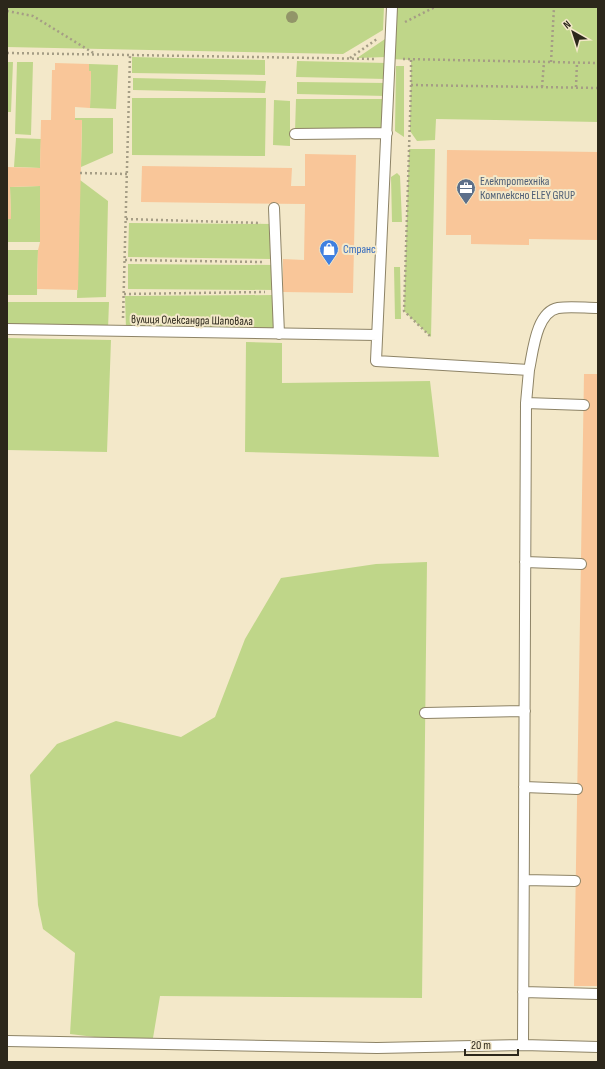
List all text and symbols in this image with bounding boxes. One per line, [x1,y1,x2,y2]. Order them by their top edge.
north arrow [553,12,593,52]
text: N [561,18,573,32]
place label: Електротехніка Комплексно ELEY GRUP [480,174,575,203]
office icon: Електротехніка Комплексно ELEY GRUP [455,177,477,205]
shop icon: Странс [318,238,340,266]
place label: Странс [343,242,376,257]
street label: вулиця Олександра Шаповала [131,312,254,329]
scale bar [465,1031,518,1057]
text: 20 m [471,1038,491,1053]

